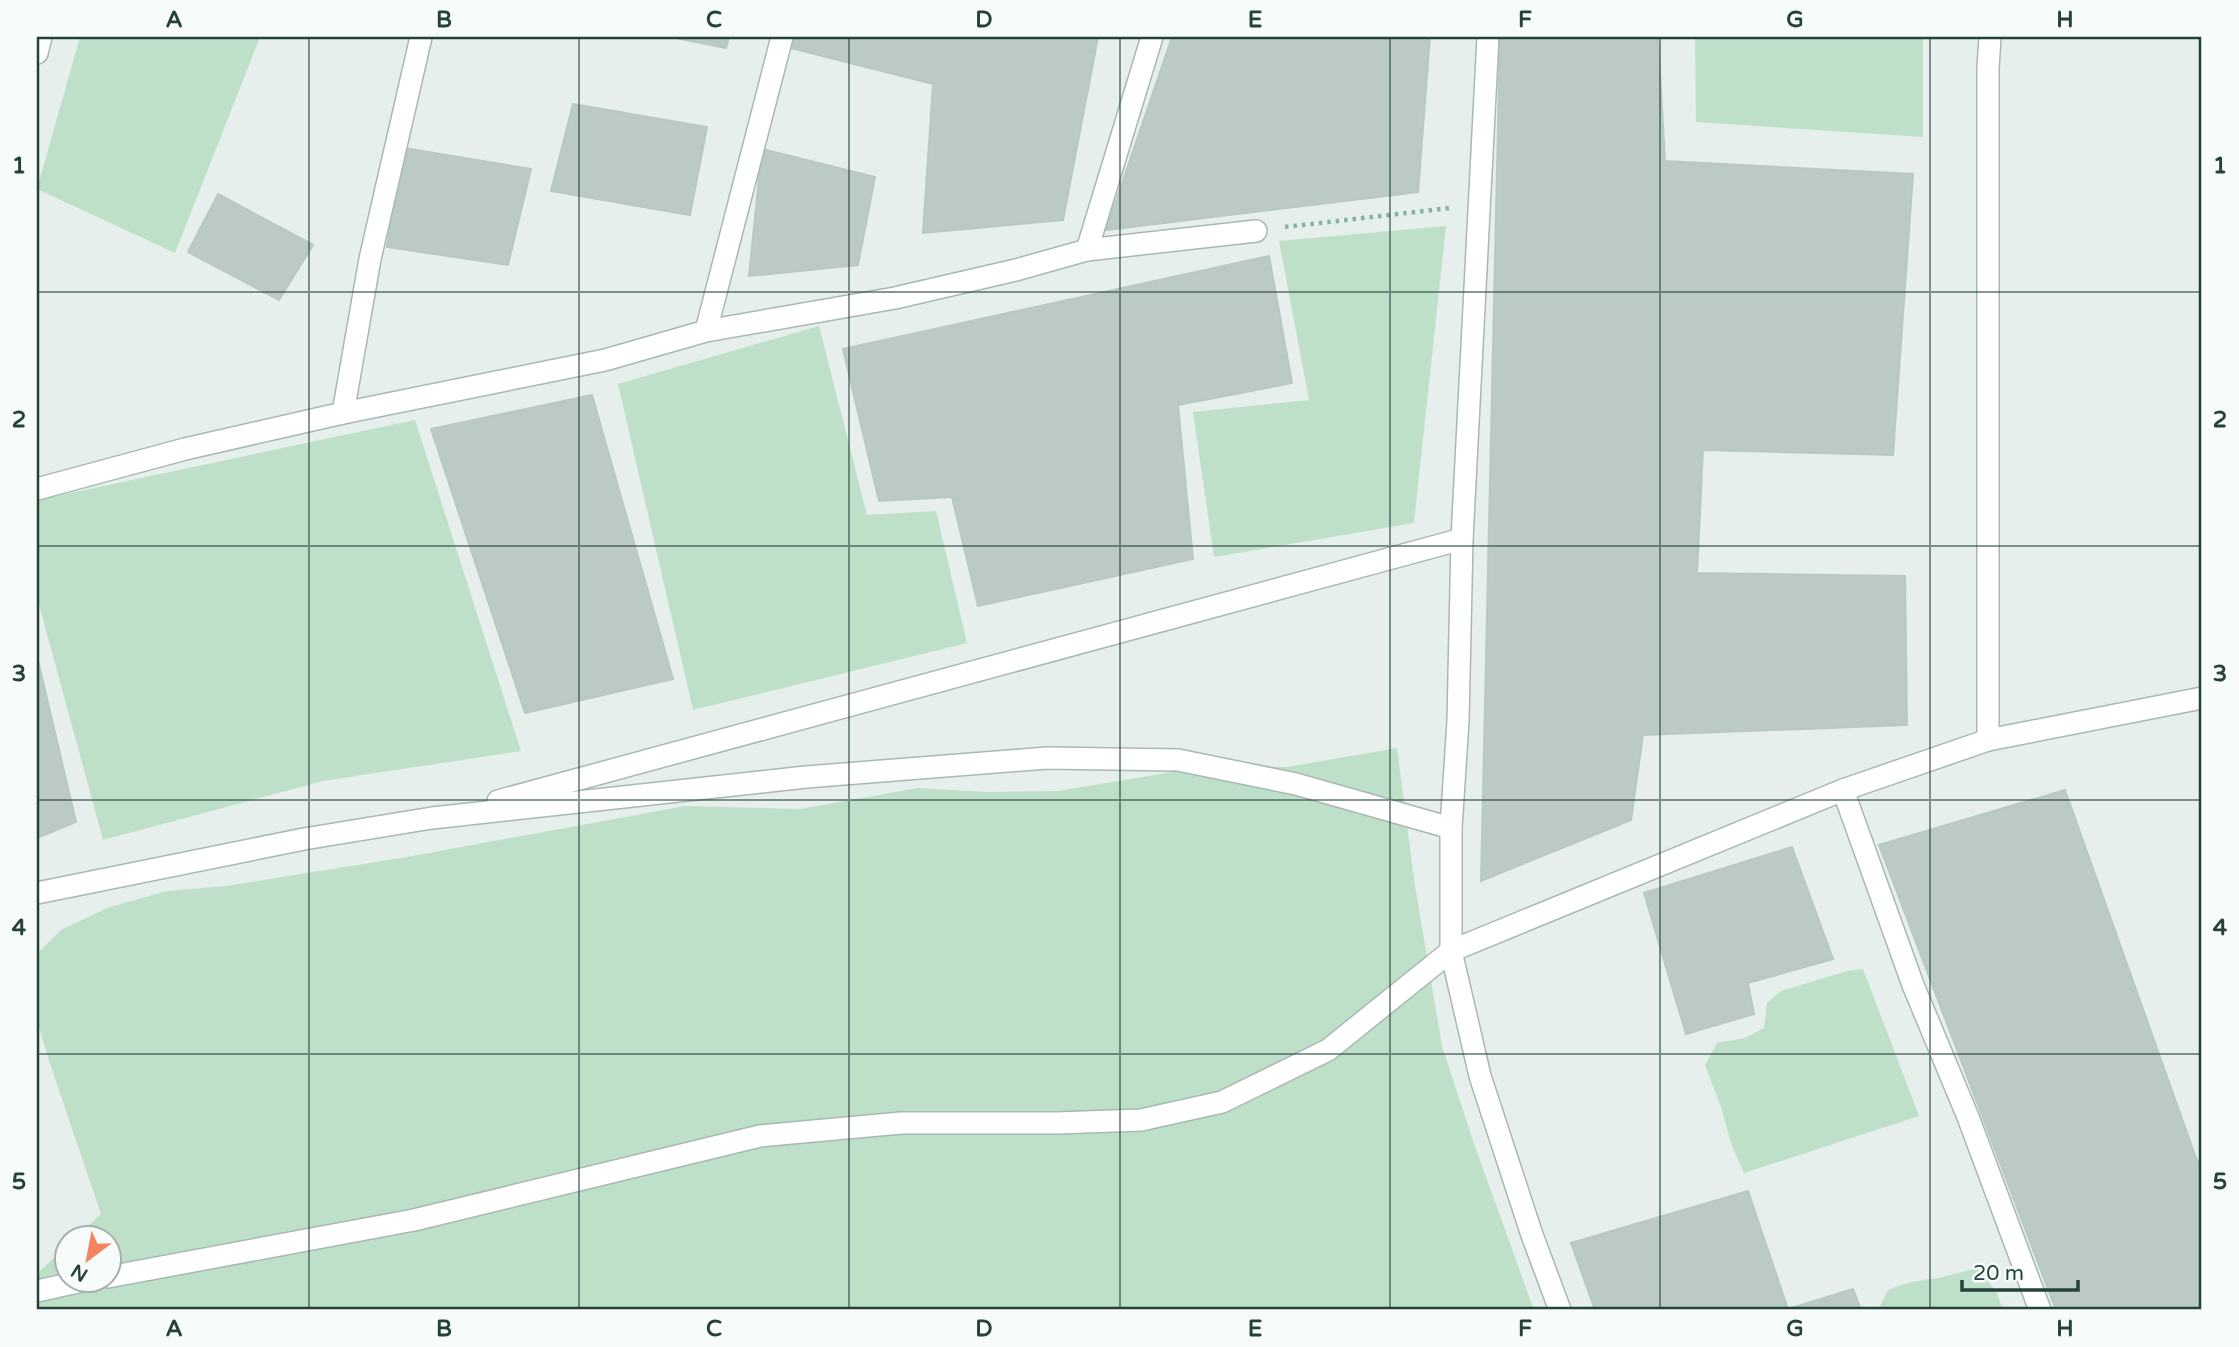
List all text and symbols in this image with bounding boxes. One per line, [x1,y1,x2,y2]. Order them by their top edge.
text: A [165,6,183,34]
text: B [436,6,452,34]
text: C [706,6,722,34]
text: D [975,6,993,34]
text: E [1248,6,1262,34]
text: F [1518,6,1532,34]
text: G [1786,6,1804,34]
text: H [2056,6,2074,34]
text: 1 [12,152,26,180]
text: 1 [2213,152,2227,180]
text: 2 [12,406,26,434]
text: 2 [2213,406,2227,434]
text: 3 [12,660,26,688]
text: 3 [2213,660,2227,688]
text: 4 [12,914,27,942]
text: 4 [2213,914,2228,942]
text: 5 [12,1168,26,1196]
text: 5 [2213,1168,2227,1196]
north arrow [52,1224,122,1294]
scale bar [1962,1249,2078,1293]
text: N [67,1259,92,1286]
text: 20 m [1973,1261,2024,1286]
text: A [165,1315,183,1343]
text: B [436,1315,452,1343]
text: C [706,1315,722,1343]
text: D [975,1315,993,1343]
text: E [1248,1315,1262,1343]
text: F [1518,1315,1532,1343]
text: G [1786,1315,1804,1343]
text: H [2056,1315,2074,1343]

